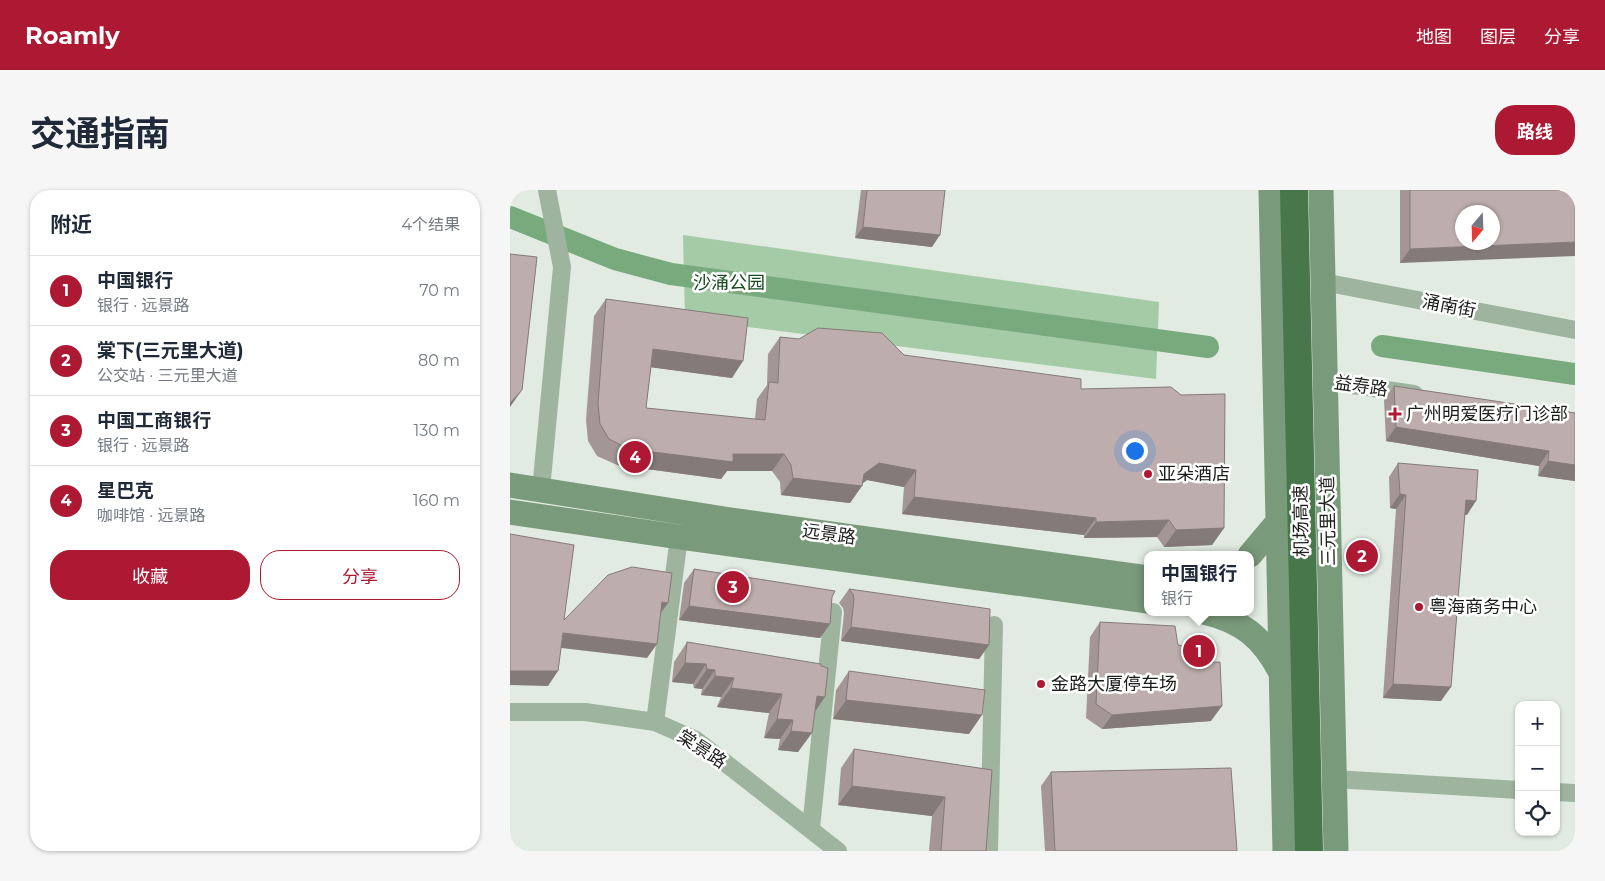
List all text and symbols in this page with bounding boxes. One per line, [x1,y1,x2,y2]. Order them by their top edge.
text: Roamly [25,21,120,50]
text: 地图 [1416,26,1452,48]
text: 图层 [1480,26,1516,48]
text: 分享 [1544,26,1580,48]
button: 路线 [1495,105,1575,155]
text: 交通指南 [30,112,170,155]
north arrow [1455,205,1500,250]
text: 附近 [50,212,92,237]
text: 4个结果 [401,215,460,234]
text: 中国银行 [97,269,173,292]
park label: 沙涌公园 [693,272,765,294]
text: 1 [63,281,69,300]
text: 70 m [419,281,460,300]
street label: 涌南街 [1420,290,1478,322]
text: 银行 · 远景路 [97,296,189,315]
text: 棠下(三元里大道) [97,339,244,362]
text: 2 [61,351,71,370]
text: 80 m [418,351,460,370]
text: 公交站 · 三元里大道 [97,366,237,385]
street label: 益寿路 [1333,371,1389,401]
place label: 广州明爱医疗门诊部 [1406,403,1568,425]
marker: 广州明爱医疗门诊部 [1388,407,1402,421]
text: 中国工商银行 [97,409,211,432]
text: 3 [61,421,71,440]
text: 130 m [413,421,460,440]
text: 银行 · 远景路 [97,436,189,455]
pin: 4 [619,438,651,476]
your location [1122,438,1148,464]
place label: 亚朵酒店 [1158,463,1230,485]
marker: 亚朵酒店 [1142,468,1154,480]
street label: 三元里大道 [1316,476,1340,566]
text: 星巴克 [97,479,154,502]
street label: 机场高速 [1289,485,1313,557]
text: 4 [60,491,72,510]
text: 160 m [413,491,460,510]
text: 咖啡馆 · 远景路 [97,506,205,525]
street label: 远景路 [801,519,857,549]
pin: 2 [1346,537,1378,575]
button: 收藏 [50,550,250,600]
button: 分享 [260,550,460,600]
popup [1144,551,1254,616]
text: 中国银行 [1161,562,1237,585]
pin: 3 [717,568,749,606]
text: 银行 [1161,589,1193,608]
place label: 粤海商务中心 [1429,596,1537,618]
marker: 粤海商务中心 [1413,601,1425,613]
pin: 1 [1183,632,1215,670]
place label: 金路大厦停车场 [1051,673,1177,695]
marker: 金路大厦停车场 [1035,678,1047,690]
map controls [1515,701,1560,836]
button: + [1515,701,1560,746]
street label: 棠景路 [673,725,731,773]
button: − [1515,746,1560,791]
button: locate [1515,791,1560,836]

